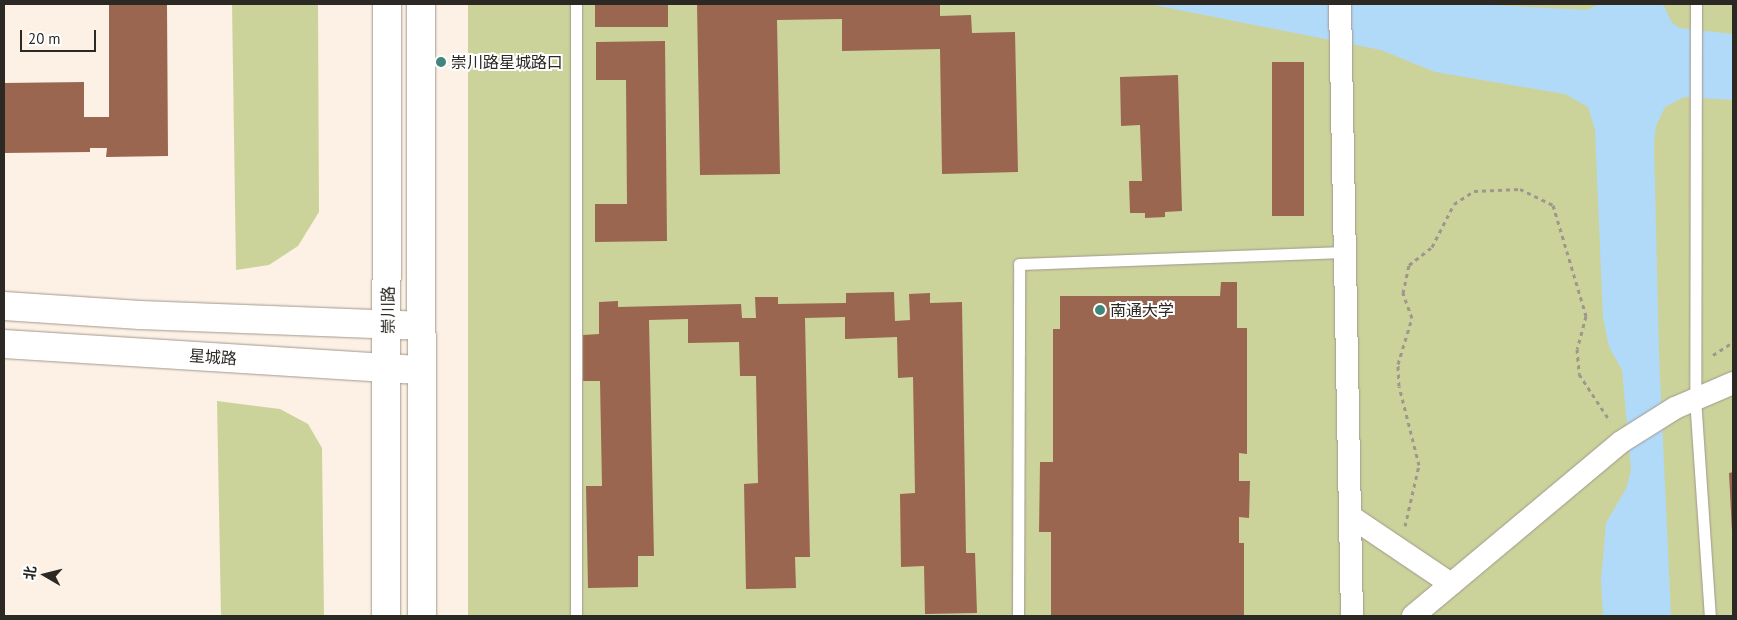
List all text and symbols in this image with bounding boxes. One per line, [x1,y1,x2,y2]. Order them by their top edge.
scale bar [22,20,99,52]
text: 20 m [28,29,61,48]
place label: 崇川路星城路口 [451,52,563,72]
marker: 崇川路星城路口 [435,56,447,68]
street label: 崇川路 [378,286,398,334]
place label: 南通大学 [1110,300,1174,320]
marker: 南通大学 [1094,304,1106,316]
street label: 星城路 [188,346,238,368]
north arrow [20,550,70,600]
text: 北 [20,565,40,581]

